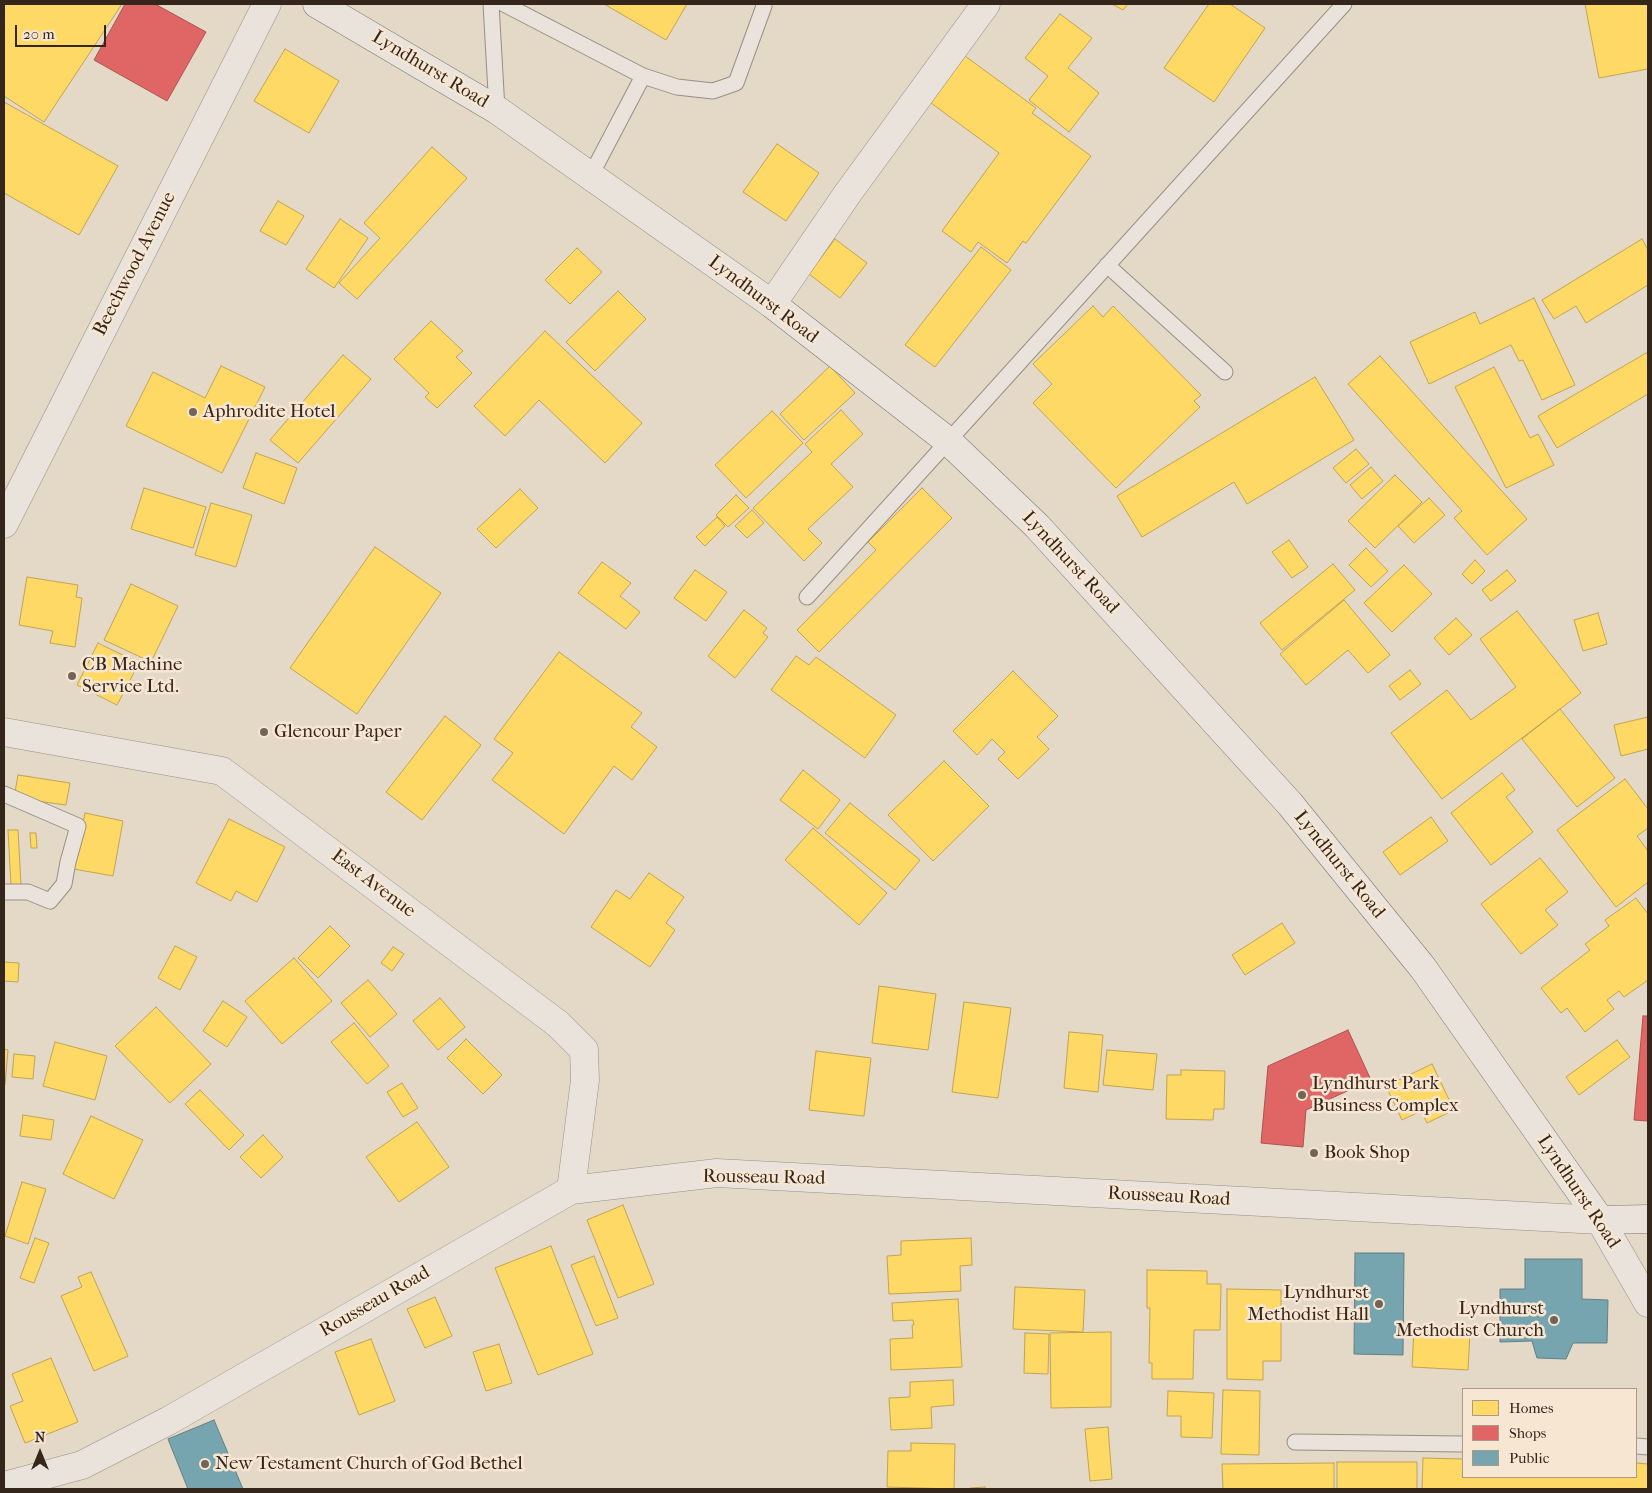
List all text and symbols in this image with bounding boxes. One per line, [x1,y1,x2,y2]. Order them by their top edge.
scale bar [18,15,109,47]
text: 20 m [23,25,55,43]
street label: Lyndhurst Road [368,26,492,114]
street label: Beechwood Avenue [89,188,181,340]
street label: Lyndhurst Road [704,251,822,349]
place label: Aphrodite Hotel [203,401,335,423]
marker: Aphrodite Hotel [187,406,199,418]
street label: Lyndhurst Road [1017,507,1123,619]
place label: CB Machine Service Ltd. [82,654,182,698]
marker: CB Machine Service Ltd. [66,670,78,682]
place label: Glencour Paper [274,721,401,743]
marker: Glencour Paper [258,726,270,738]
street label: Lyndhurst Road [1289,807,1389,923]
street label: East Avenue [326,845,420,923]
place label: Lyndhurst Park Business Complex [1312,1073,1459,1117]
marker: Lyndhurst Park Business Complex [1296,1089,1308,1101]
street label: Lyndhurst Road [1532,1131,1624,1253]
place label: Book Shop [1324,1142,1410,1164]
marker: Book Shop [1308,1147,1320,1159]
street label: Rousseau Road [702,1166,826,1190]
street label: Rousseau Road [1107,1182,1231,1212]
street label: Rousseau Road [316,1261,434,1343]
place label: Lyndhurst Methodist Hall [1247,1282,1369,1326]
marker: Lyndhurst Methodist Hall [1373,1298,1385,1310]
place label: Lyndhurst Methodist Church [1396,1298,1544,1342]
marker: Lyndhurst Methodist Church [1548,1314,1560,1326]
legend [1462,1388,1637,1478]
text: Homes [1509,1399,1554,1417]
text: Shops [1509,1424,1546,1442]
north arrow [15,1428,65,1478]
text: N [35,1429,45,1446]
text: Public [1509,1449,1549,1467]
place label: New Testament Church of God Bethel [215,1453,523,1475]
marker: New Testament Church of God Bethel [199,1458,211,1470]

